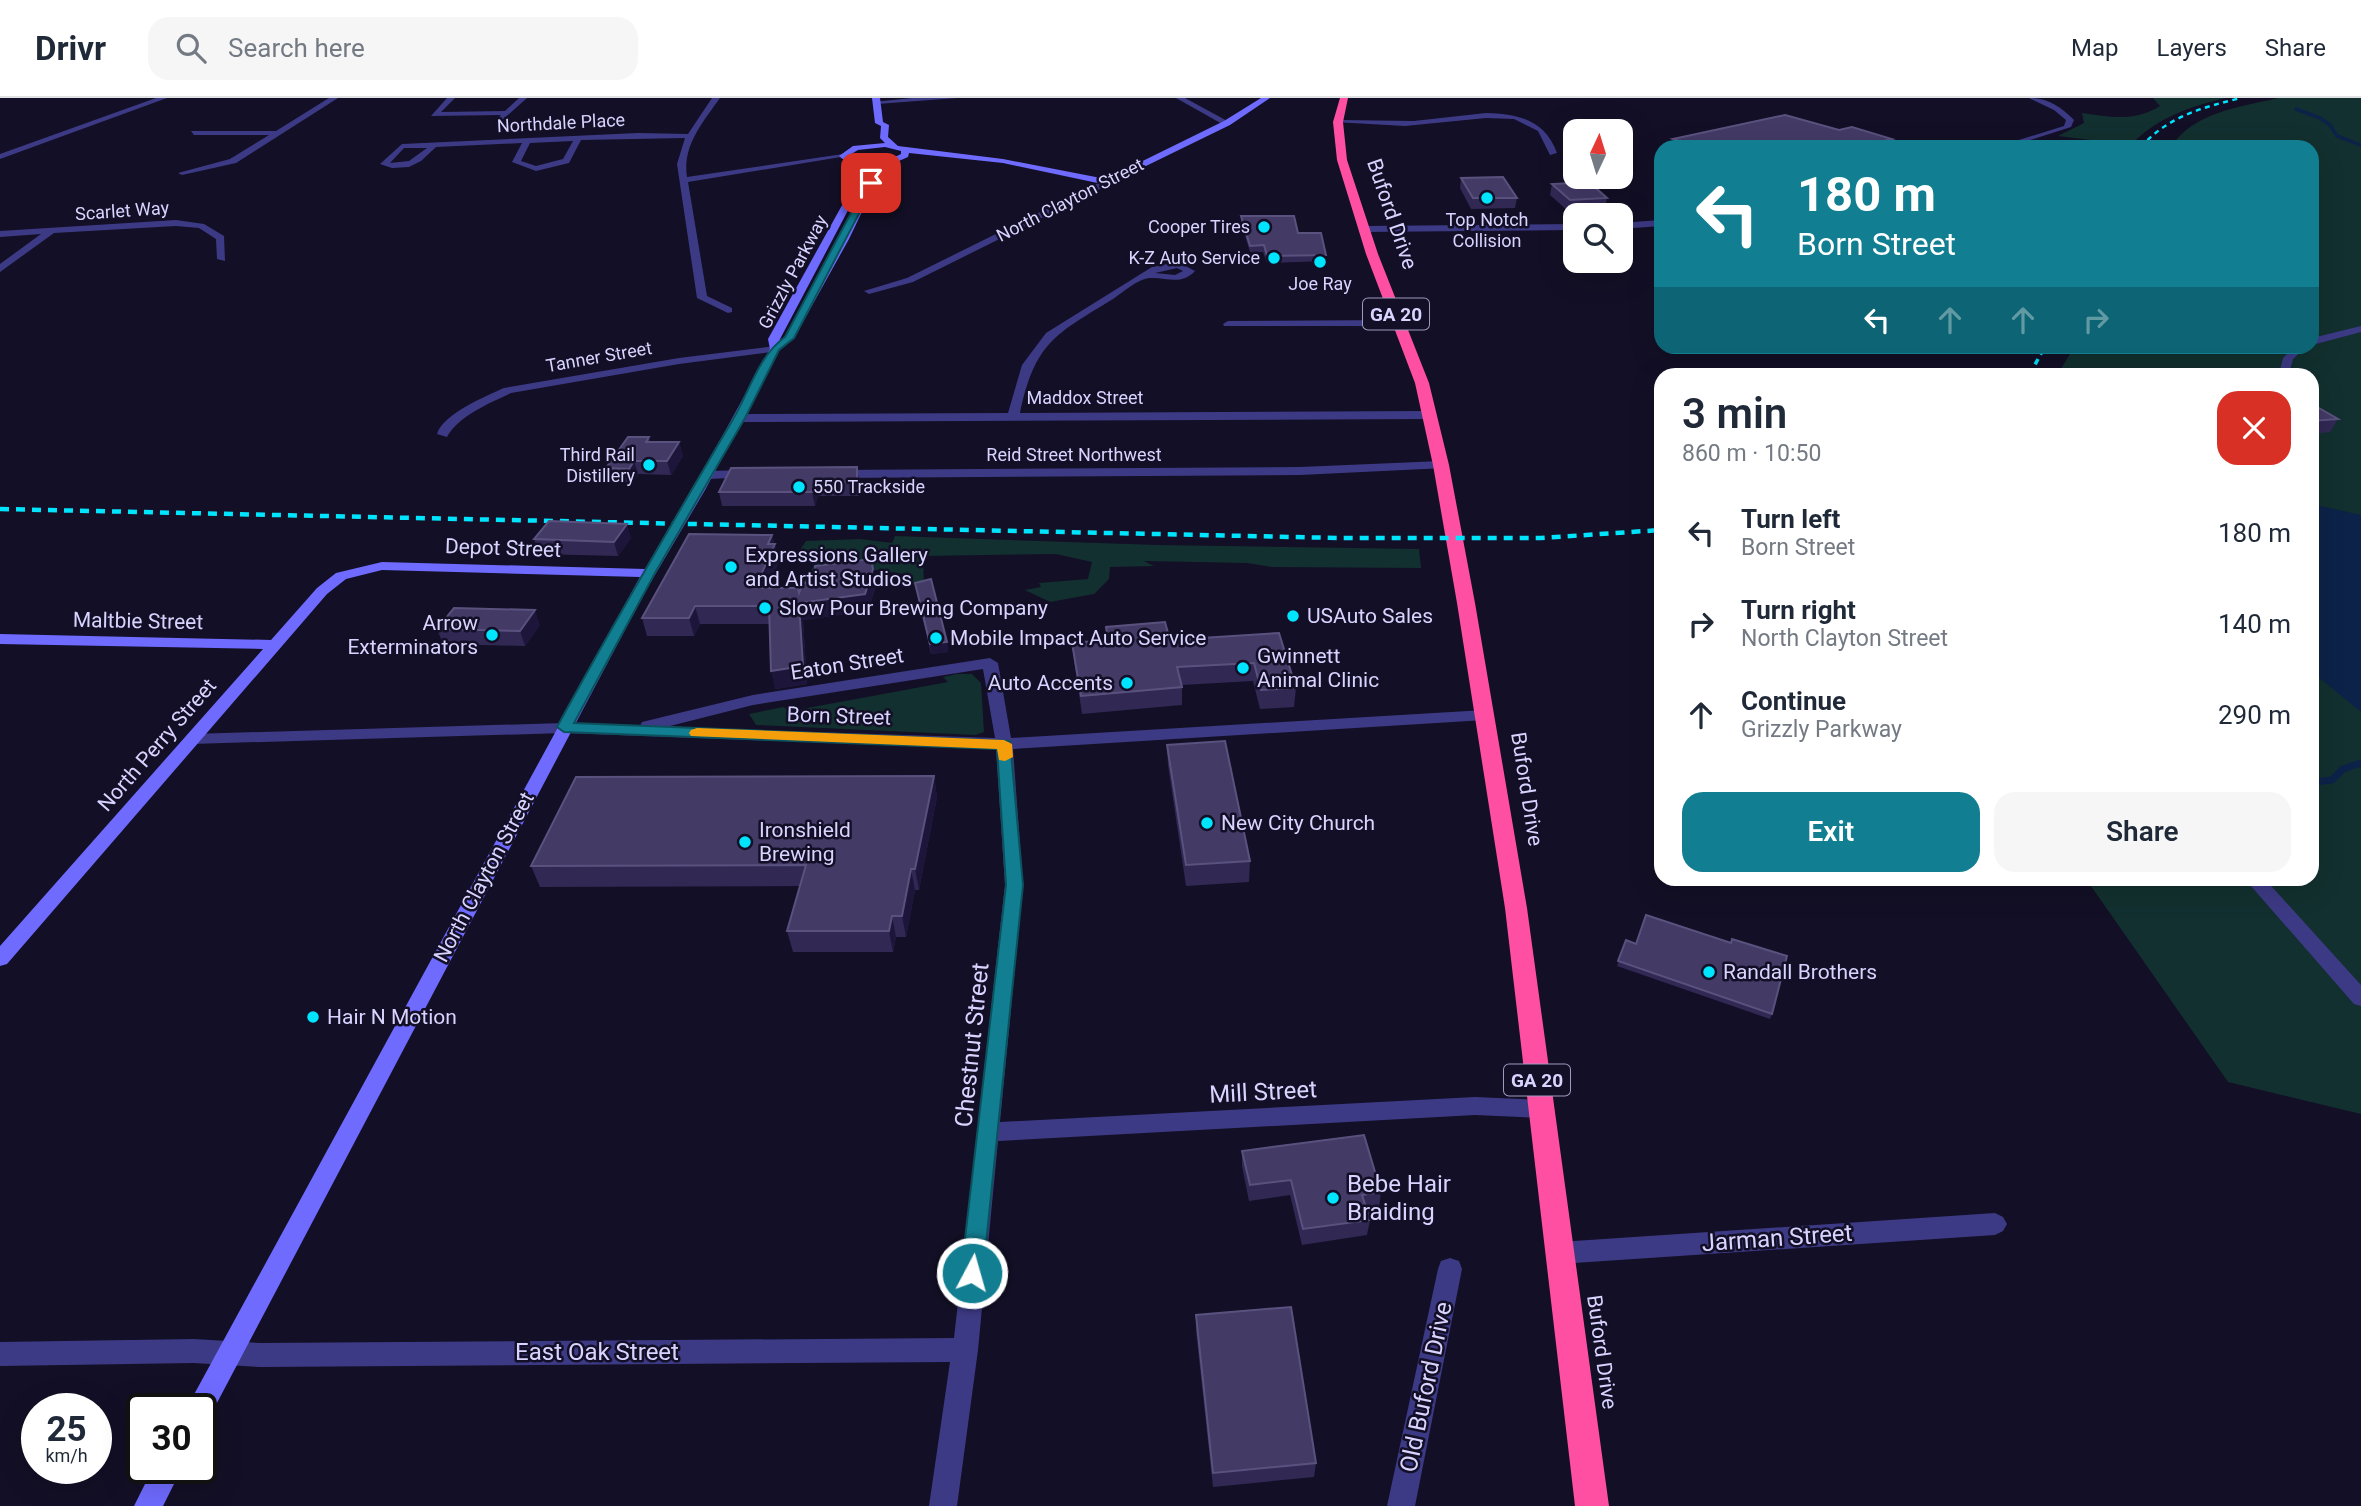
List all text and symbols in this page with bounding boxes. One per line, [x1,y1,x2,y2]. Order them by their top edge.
search box [148,17,638,80]
text: Drivr [35,29,106,68]
icon: search [172,29,210,67]
text: Search here [228,33,365,63]
text: Map [2071,34,2119,62]
text: Layers [2157,34,2227,62]
text: Share [2265,34,2326,62]
street label: Northdale Place [496,109,626,136]
north arrow [1563,119,1633,189]
map controls [1563,119,1633,273]
pin [841,153,901,213]
street label: North Clayton Street [993,153,1147,246]
street label: Buford Drive [1362,156,1422,272]
icon: arrive [852,164,890,202]
text: 180 m [1797,166,1936,223]
icon: left [1682,168,1773,259]
marker: Top Notch Collision [1479,190,1495,206]
street label: Scarlet Way [74,197,170,224]
button: search [1563,203,1633,273]
place label: Top Notch Collision [1445,209,1529,251]
street label: Grizzly Parkway [754,211,832,332]
place label: Cooper Tires [1148,216,1250,237]
marker: Cooper Tires [1256,219,1272,235]
text: Born Street [1797,225,1956,263]
place label: K-Z Auto Service [1128,247,1260,268]
marker: K-Z Auto Service [1266,250,1282,266]
marker: Joe Ray [1312,254,1328,270]
place label: Joe Ray [1288,273,1352,294]
road number: GA 20 [1363,298,1429,330]
icon: left [1858,301,1896,339]
icon: ahead [1931,301,1969,339]
icon: ahead [2004,301,2042,339]
icon: right [2077,301,2115,339]
street label: Tanner Street [544,337,654,376]
street label: Maddox Street [1027,387,1143,408]
text: 3 min [1682,389,1787,438]
button: close [2217,391,2291,465]
text: 860 m · 10:50 [1682,440,1821,467]
place label: Third Rail Distillery [560,444,635,486]
street label: Reid Street Northwest [986,444,1162,465]
marker: Third Rail Distillery [641,457,657,473]
place label: 550 Trackside [813,476,925,497]
marker: 550 Trackside [791,479,807,495]
text: Turn left [1741,504,1840,534]
icon: left [1682,514,1720,552]
text: 180 m [2218,518,2291,548]
street label: Depot Street [445,534,562,562]
text: Born Street [1741,534,1855,561]
place label: Expressions Gallery and Artist Studios [745,543,928,591]
marker: Expressions Gallery and Artist Studios [723,559,739,575]
text: Turn right [1741,595,1856,625]
place label: Slow Pour Brewing Company [779,596,1048,620]
marker: Slow Pour Brewing Company [757,600,773,616]
place label: USAuto Sales [1307,604,1433,628]
icon: right [1682,605,1720,643]
street label: Maltbie Street [73,608,204,634]
marker: USAuto Sales [1285,608,1301,624]
text: 140 m [2218,609,2291,639]
place label: Arrow Exterminators [347,611,478,659]
text: North Clayton Street [1741,625,1948,652]
place label: Mobile Impact Auto Service [950,626,1206,650]
marker: Arrow Exterminators [484,627,500,643]
marker: Mobile Impact Auto Service [928,630,944,646]
street label: Eaton Street [789,643,905,685]
place label: Gwinnett Animal Clinic [1257,644,1379,692]
marker: Gwinnett Animal Clinic [1235,660,1251,676]
place label: Auto Accents [988,671,1113,695]
street label: North Perry Street [93,674,221,816]
marker: Auto Accents [1119,675,1135,691]
text: Continue [1741,686,1846,716]
icon: ahead [1682,696,1720,734]
text: 290 m [2218,700,2291,730]
street label: Born Street [786,702,892,730]
text: Grizzly Parkway [1741,716,1902,743]
street label: Buford Drive [1506,730,1548,848]
street label: North Clayton Street [429,788,539,966]
button: Exit [1682,792,1980,872]
button: Share [1994,792,2291,872]
place label: New City Church [1221,811,1375,835]
marker: New City Church [1199,815,1215,831]
place label: Ironshield Brewing [759,818,851,866]
marker: Ironshield Brewing [737,834,753,850]
place label: Randall Brothers [1723,960,1877,984]
street label: Chestnut Street [949,961,995,1129]
marker: Randall Brothers [1701,964,1717,980]
place label: Hair N Motion [327,1005,457,1029]
marker: Hair N Motion [305,1009,321,1025]
road number: GA 20 [1504,1064,1570,1096]
street label: Mill Street [1208,1075,1318,1109]
place label: Bebe Hair Braiding [1347,1170,1451,1226]
marker: Bebe Hair Braiding [1325,1190,1341,1206]
street label: Jarman Street [1701,1219,1853,1257]
position arrow [935,1236,1009,1310]
street label: Buford Drive [1582,1293,1622,1411]
street label: Old Buford Drive [1394,1299,1458,1475]
street label: East Oak Street [515,1338,679,1366]
speed limit sign: 30 [126,1393,217,1484]
text: 25 [46,1409,87,1450]
text: km/h [45,1445,88,1466]

